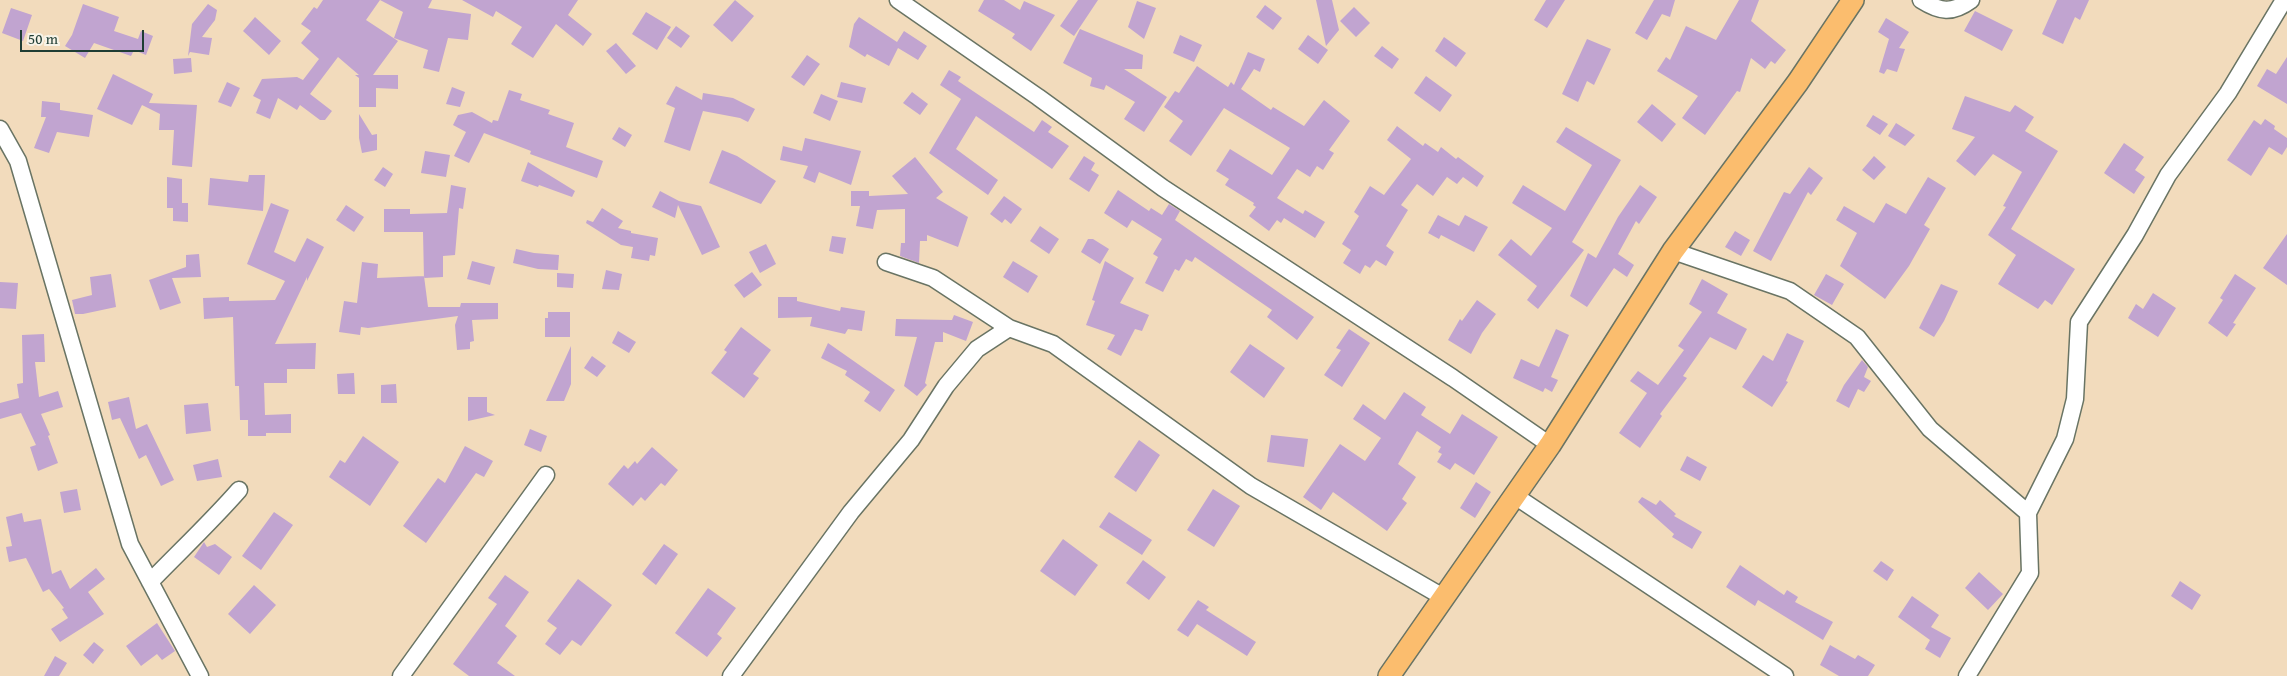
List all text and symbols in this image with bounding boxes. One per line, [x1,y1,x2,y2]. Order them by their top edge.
scale bar [22,20,146,52]
text: 50 m [28,28,58,49]

